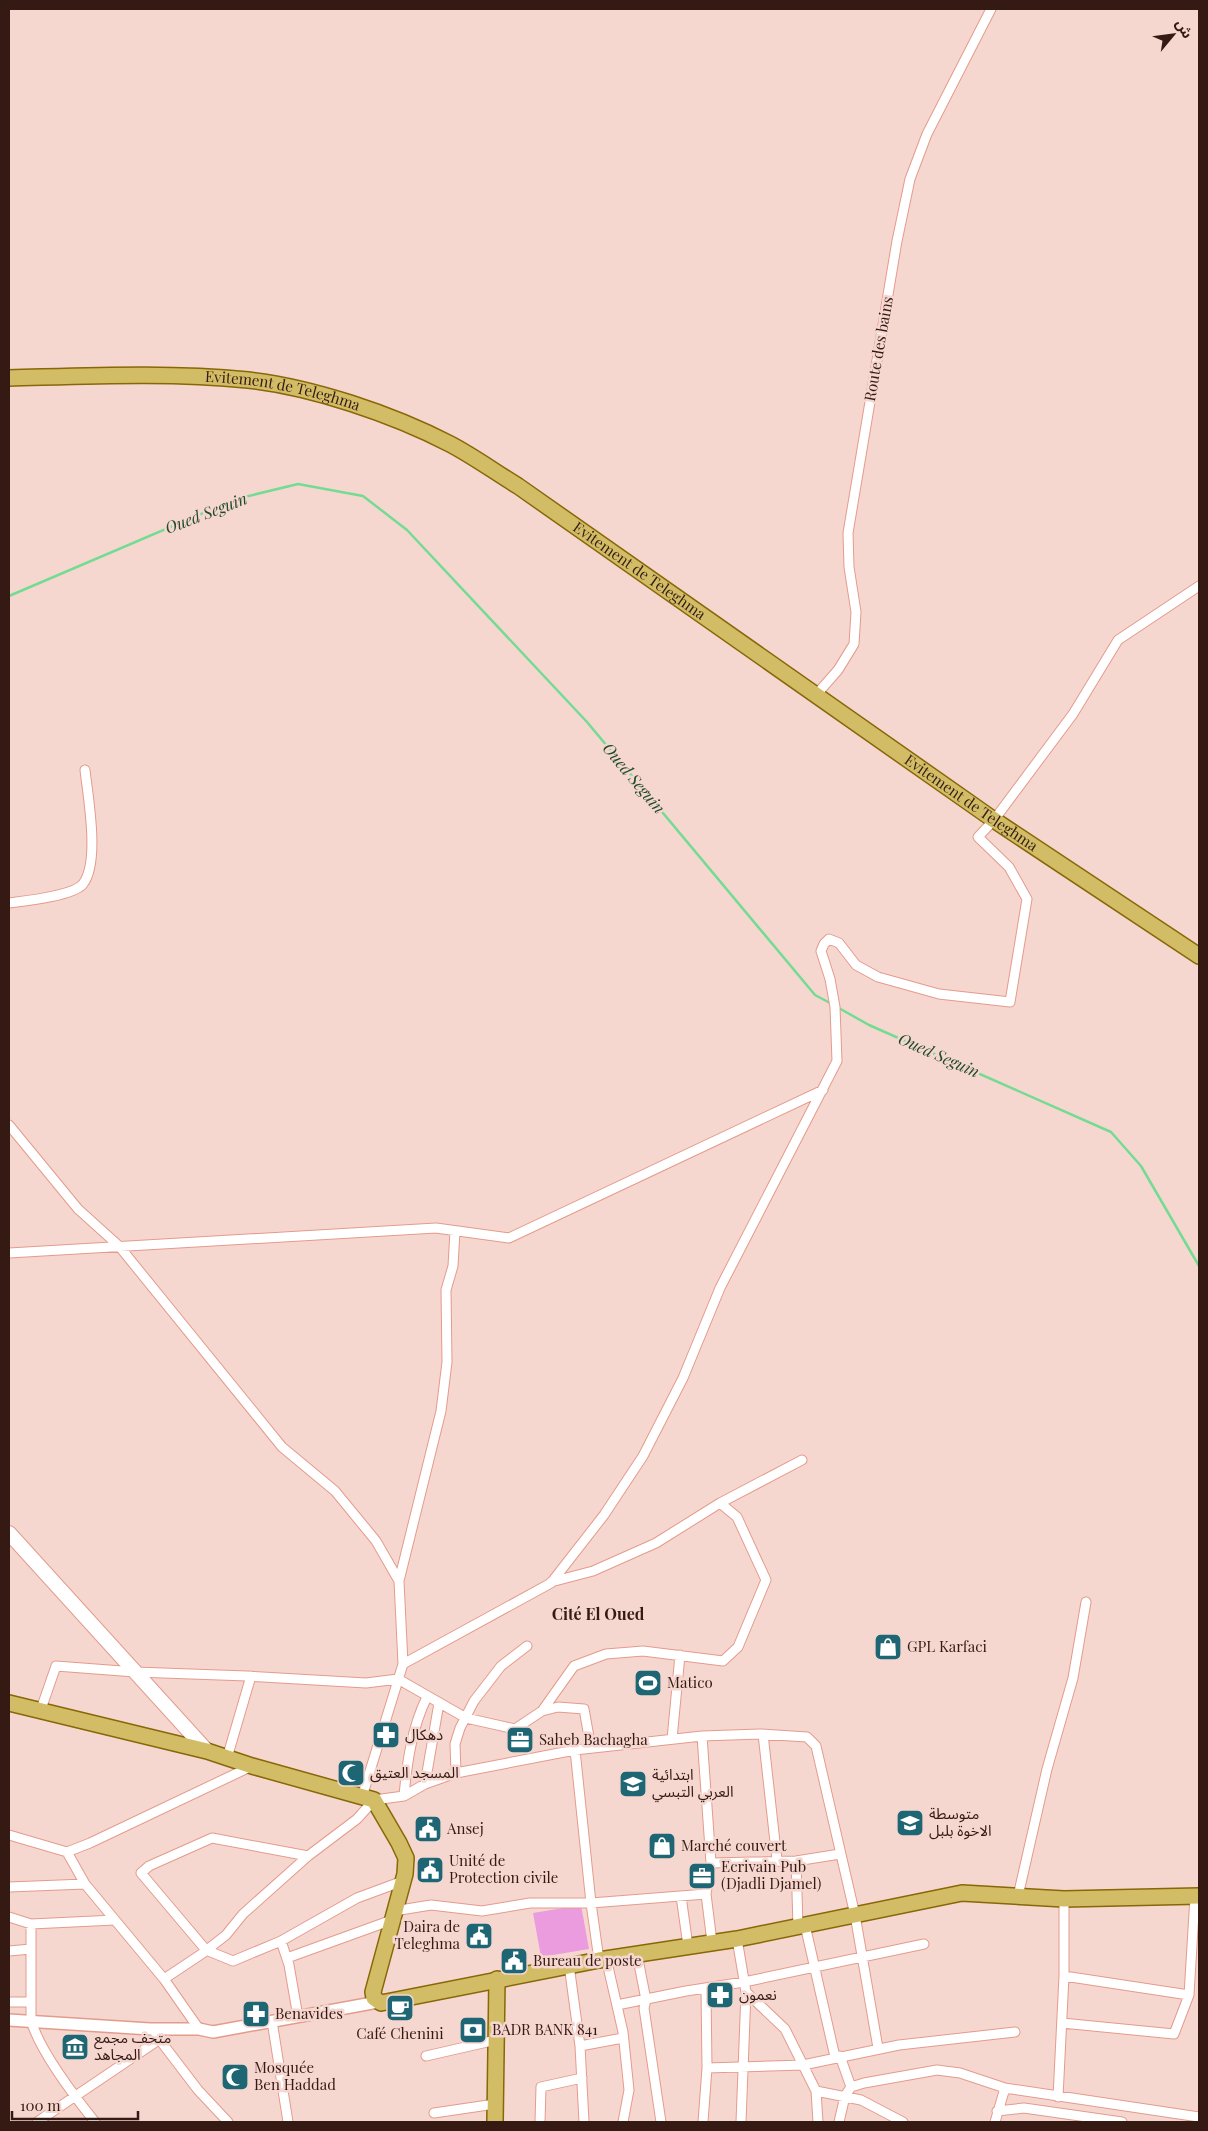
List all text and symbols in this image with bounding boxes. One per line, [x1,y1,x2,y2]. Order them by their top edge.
north arrow [1148,10,1198,60]
text: ش [1172,15,1198,41]
street label: Route des bains [859,295,897,403]
street label: Evitement de Teleghma [205,366,363,415]
water label: Oued Seguin [162,487,250,538]
street label: Evitement de Teleghma [569,517,710,624]
water label: Oued Seguin [599,738,670,818]
street label: Evitement de Teleghma [901,749,1042,856]
water label: Oued Seguin [895,1027,983,1082]
district label: Cité El Oued [552,1603,645,1624]
shop icon: GPL Karfaci [873,1632,903,1662]
place label: GPL Karfaci [907,1636,988,1656]
sports icon: Matico [633,1668,663,1698]
place label: Matico [667,1672,713,1692]
pharmacy icon: دهكال [371,1720,401,1750]
place label: دهكال [405,1724,443,1744]
office icon: Saheb Bachagha [505,1725,535,1755]
place label: Saheb Bachagha [539,1729,648,1749]
mosque icon: المسجد العتيق [336,1758,366,1788]
place label: المسجد العتيق [370,1762,459,1783]
place label: ابتدائية العربي التبسي [652,1764,734,1803]
school or university icon: ابتدائية العربي التبسي [618,1769,648,1799]
place label: متوسطة الاخوة بلبل [929,1803,992,1840]
school or university icon: متوسطة الاخوة بلبل [895,1808,925,1838]
public building icon: Ansej [413,1814,443,1844]
place label: Ansej [446,1818,484,1838]
shop icon: Marché couvert [647,1831,677,1861]
place label: Marché couvert [681,1835,787,1855]
place label: Unité de Protection civile [449,1850,558,1887]
public building icon: Unité de Protection civile [415,1855,445,1885]
place label: Ecrivain Pub (Djadli Djamel) [721,1856,821,1893]
office icon: Ecrivain Pub (Djadli Djamel) [687,1861,717,1891]
place label: Daira de Teleghma [394,1916,461,1953]
public building icon: Daira de Teleghma [464,1921,494,1951]
public building icon: Bureau de poste [499,1946,529,1976]
place label: Bureau de poste [533,1950,642,1970]
pharmacy icon: نعمون [705,1980,735,2010]
place label: نعمون [739,1984,777,2004]
cafe icon: Café Chenini [385,1993,415,2023]
pharmacy icon: Benavides [241,1999,271,2029]
place label: Benavides [275,2003,343,2023]
bank icon: BADR BANK 841 [458,2015,488,2045]
place label: BADR BANK 841 [492,2019,598,2039]
place label: Café Chenini [356,2023,444,2043]
place label: متحف مجمع المجاهد [94,2027,171,2064]
museum icon: متحف مجمع المجاهد [60,2032,90,2062]
place label: Mosquée Ben Haddad [254,2057,336,2094]
mosque icon: Mosquée Ben Haddad [220,2062,250,2092]
scale bar [12,2088,139,2120]
text: 100 m [20,2095,61,2115]

